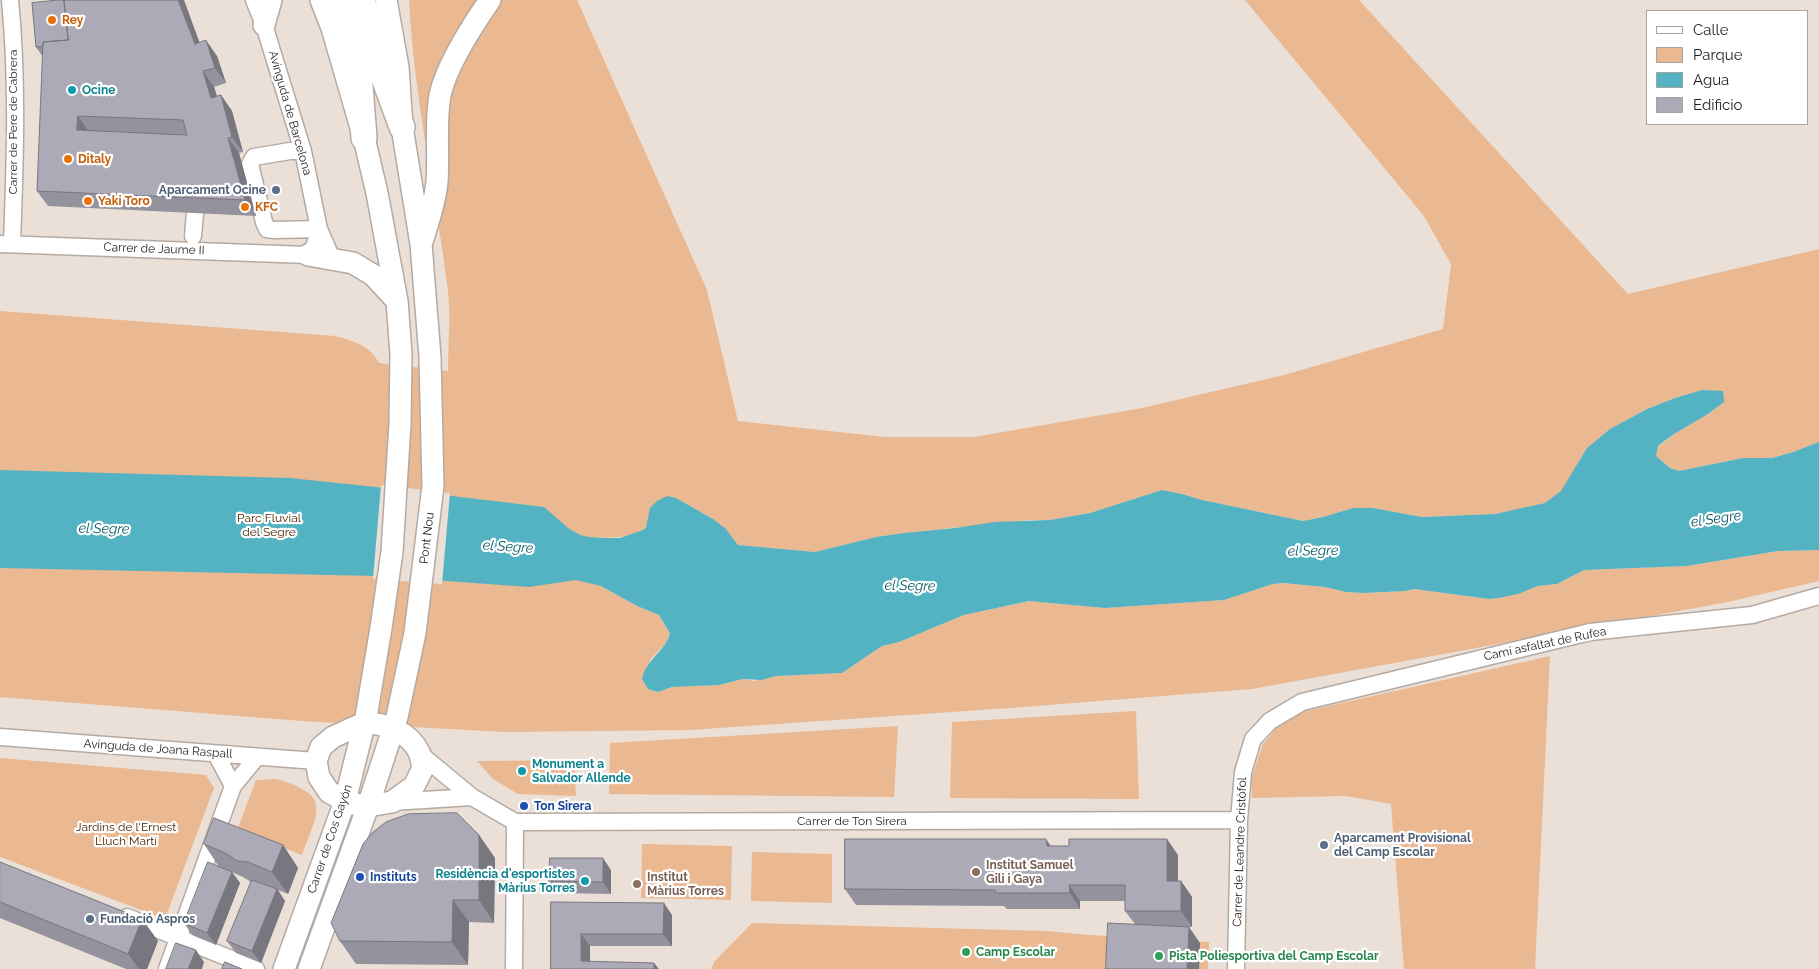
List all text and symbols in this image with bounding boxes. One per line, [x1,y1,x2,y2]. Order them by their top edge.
legend [1646,10,1809,125]
place label: Rey [62,13,83,27]
marker: Rey [46,14,58,26]
text: Calle [1693,21,1728,39]
text: Parque [1693,46,1742,64]
street label: Avinguda de Barcelona [265,49,315,177]
street label: Carrer de Pere de Cabrera [6,50,20,194]
text: Agua [1693,71,1729,89]
place label: Ocine [82,83,115,97]
marker: Ocine [66,84,78,96]
text: Edificio [1693,96,1743,114]
place label: Ditaly [78,152,111,166]
marker: Ditaly [62,153,74,165]
place label: Aparcament Ocine [159,183,266,197]
marker: Aparcament Ocine [270,184,282,196]
place label: Yaki Toro [98,194,150,208]
marker: Yaki Toro [82,195,94,207]
place label: KFC [255,200,278,214]
marker: KFC [239,201,251,213]
street label: Carrer de Jaume II [103,240,205,258]
water label: el Segre [1690,507,1742,531]
park label: Parc Fluvial del Segre [237,511,301,539]
street label: Pont Nou [417,511,437,565]
water label: el Segre [78,520,130,538]
water label: el Segre [482,537,534,557]
water label: el Segre [1287,542,1339,560]
water label: el Segre [884,577,936,595]
street label: Camí asfaltat de Rufea [1482,624,1608,664]
street label: Avinguda de Joana Raspall [83,737,233,761]
place label: Monument a Salvador Allende [532,757,631,785]
marker: Monument a Salvador Allende [516,765,528,777]
street label: Carrer de Leandre Cristòfol [1230,777,1250,927]
street label: Carrer de Cos Gayón [305,783,355,895]
place label: Ton Sirera [534,799,591,813]
marker: Ton Sirera [518,800,530,812]
street label: Carrer de Ton Sirera [797,814,907,828]
park label: Jardins de l'Ernest Lluch Martí [76,820,176,848]
place label: Aparcament Provisional del Camp Escolar [1334,831,1471,859]
marker: Aparcament Provisional del Camp Escolar [1318,839,1330,851]
place label: Institut Samuel Gili i Gaya [986,858,1074,886]
marker: Institut Samuel Gili i Gaya [970,866,982,878]
place label: Residència d'esportistes Màrius Torres [435,867,575,895]
place label: Instituts [370,870,417,884]
place label: Institut Màrius Torres [647,870,724,898]
marker: Instituts [354,871,366,883]
marker: Residència d'esportistes Màrius Torres [579,875,591,887]
marker: Institut Màrius Torres [631,878,643,890]
place label: Fundació Aspros [100,912,195,926]
marker: Fundació Aspros [84,913,96,925]
place label: Camp Escolar [976,945,1055,959]
marker: Camp Escolar [960,946,972,958]
place label: Pista Poliesportiva del Camp Escolar [1169,949,1379,963]
marker: Pista Poliesportiva del Camp Escolar [1153,950,1165,962]

